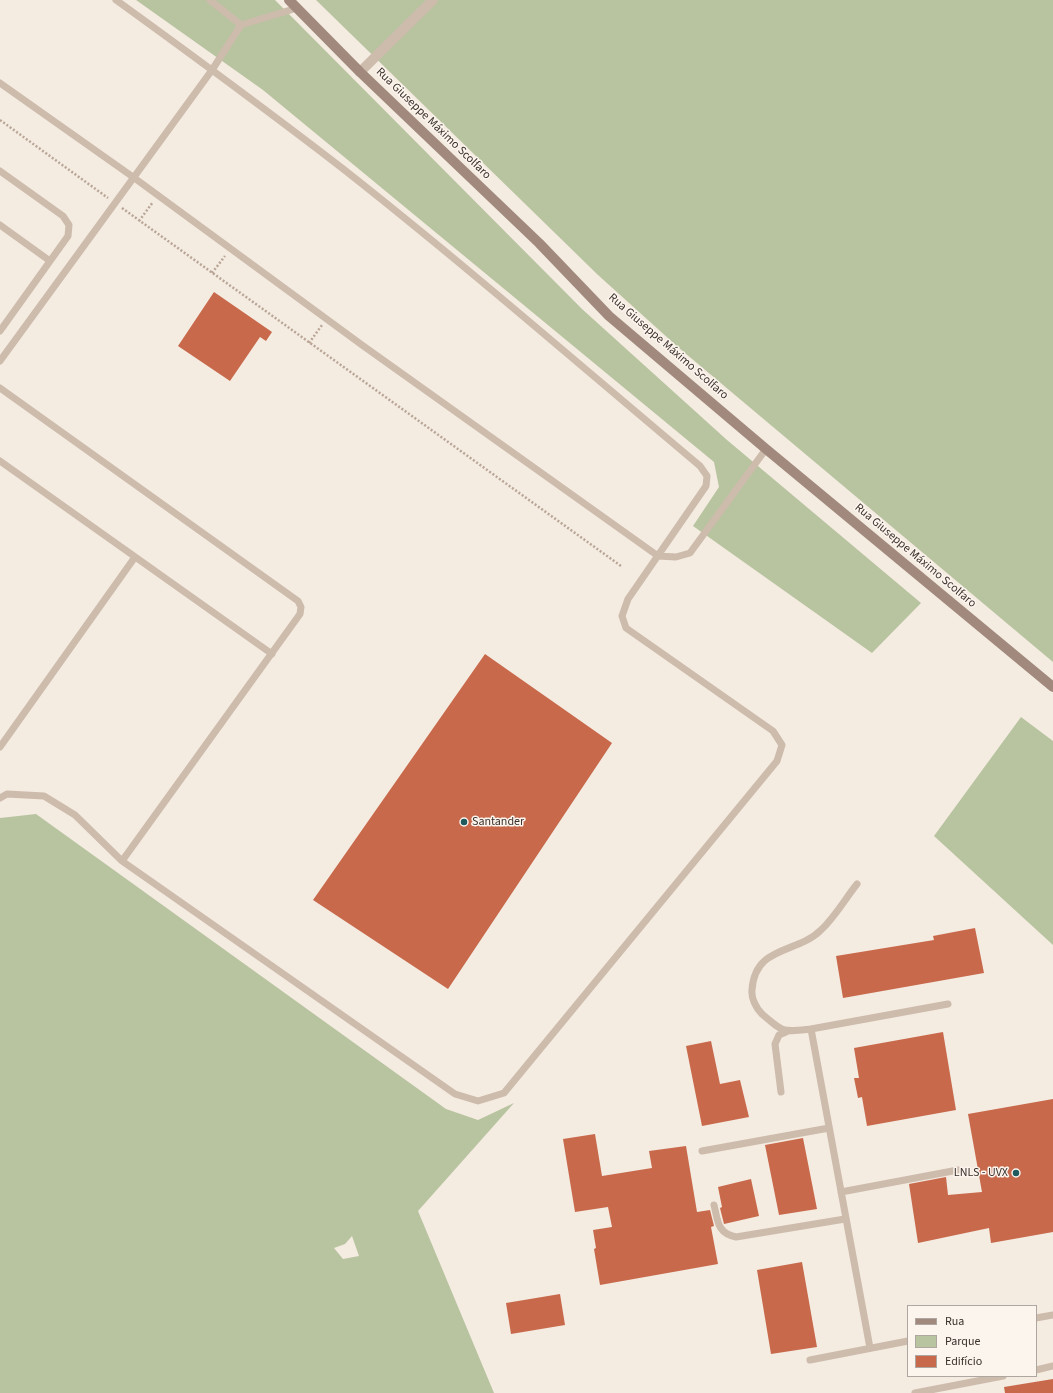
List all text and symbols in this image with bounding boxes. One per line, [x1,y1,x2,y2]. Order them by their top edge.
street label: Rua Giuseppe Máximo Scolfaro [372,65,494,183]
street label: Rua Giuseppe Máximo Scolfaro [605,291,731,403]
street label: Rua Giuseppe Máximo Scolfaro [851,501,979,611]
place label: Santander [472,815,524,829]
marker: Santander [459,817,469,827]
place label: LNLS - UVX [954,1166,1008,1180]
marker: LNLS - UVX [1011,1168,1021,1178]
legend [907,1305,1037,1377]
text: Rua [945,1313,964,1330]
text: Parque [945,1333,981,1350]
text: Edifício [945,1353,982,1370]

